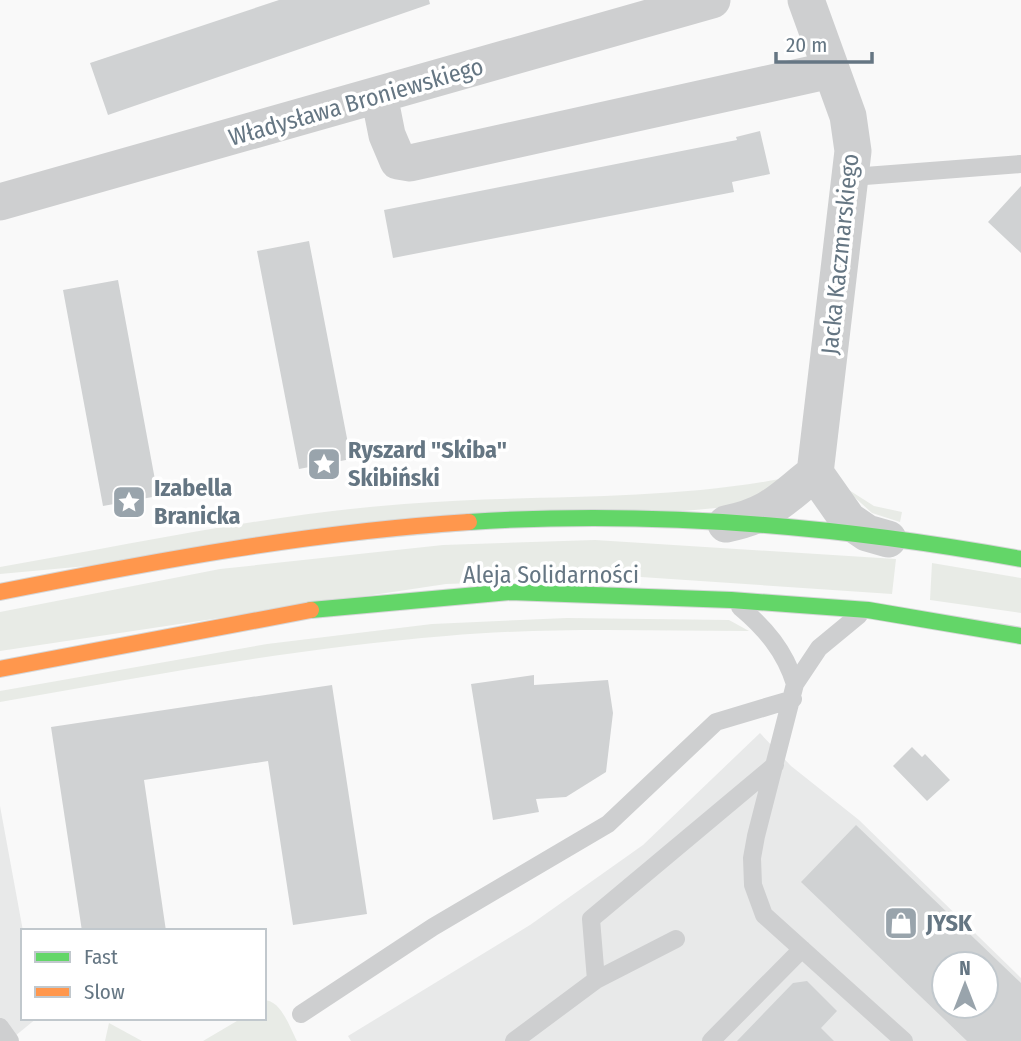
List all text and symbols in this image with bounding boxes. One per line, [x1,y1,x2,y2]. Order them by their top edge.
scale bar [776,21,872,65]
text: 20 m [786,32,827,58]
street label: Władysława Broniewskiego [225,52,487,152]
street label: Jacka Kaczmarskiego [816,152,864,356]
place label: Ryszard "Skiba" Skibiński [348,436,507,492]
place icon: Ryszard "Skiba" Skibiński [305,445,343,483]
place label: Izabella Branicka [154,474,241,530]
place icon: Izabella Branicka [110,483,148,521]
street label: Aleja Solidarności [463,561,639,589]
shop icon: JYSK [882,904,920,942]
place label: JYSK [925,909,973,937]
legend [21,929,266,1020]
text: Fast [84,944,118,970]
north arrow [930,950,1000,1020]
text: N [959,957,971,980]
text: Slow [84,979,125,1005]

